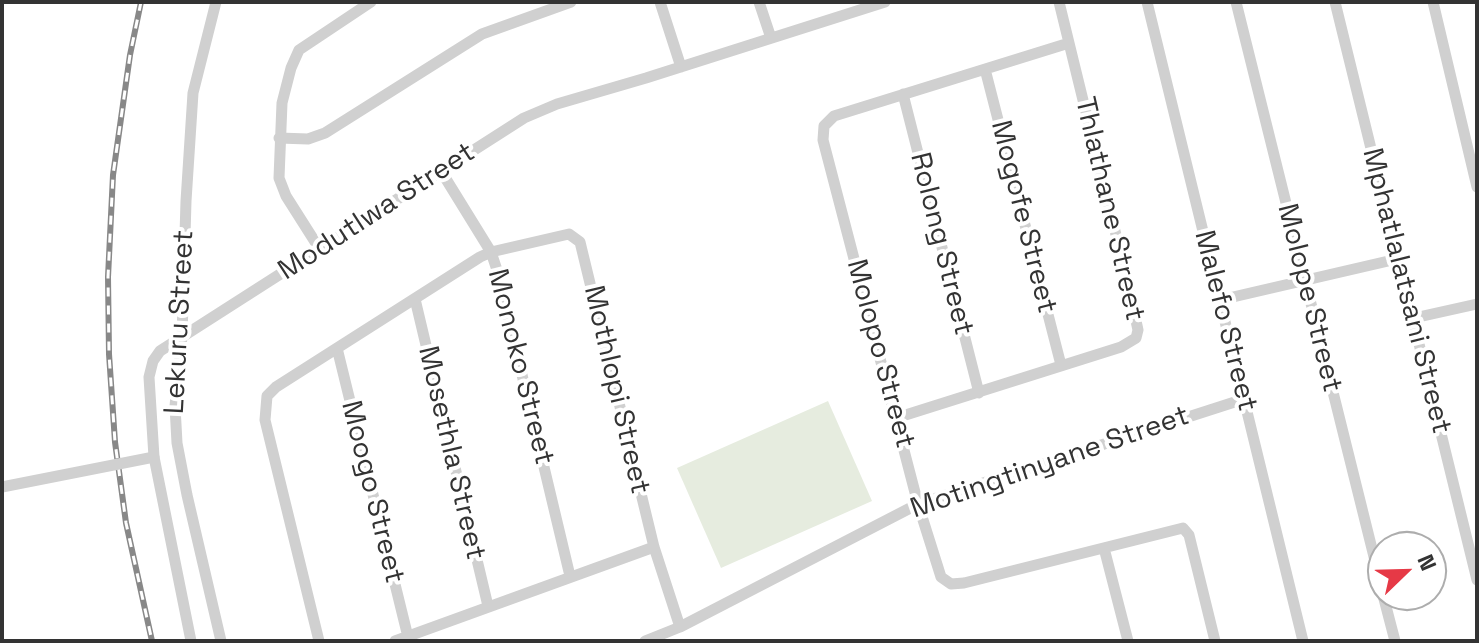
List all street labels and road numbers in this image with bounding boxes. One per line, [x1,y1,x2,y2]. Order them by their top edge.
street label: Thlathane Street [1067,94,1151,324]
street label: Mogofe Street [983,117,1063,317]
street label: Modutlwa Street [272,136,482,288]
street label: Mphatlalatsani Street [1354,145,1458,437]
street label: Rolong Street [902,149,980,339]
street label: Molope Street [1269,200,1349,396]
street label: Malefo Street [1186,227,1264,415]
street label: Lekuru Street [158,229,202,415]
street label: Molopo Street [839,256,921,452]
street label: Monoko Street [479,266,561,468]
street label: Mothlopi Street [576,283,656,497]
street label: Mosethla Street [410,343,492,563]
street label: Moogo Street [333,397,411,587]
street label: Motingtinyane Street [906,400,1194,526]

